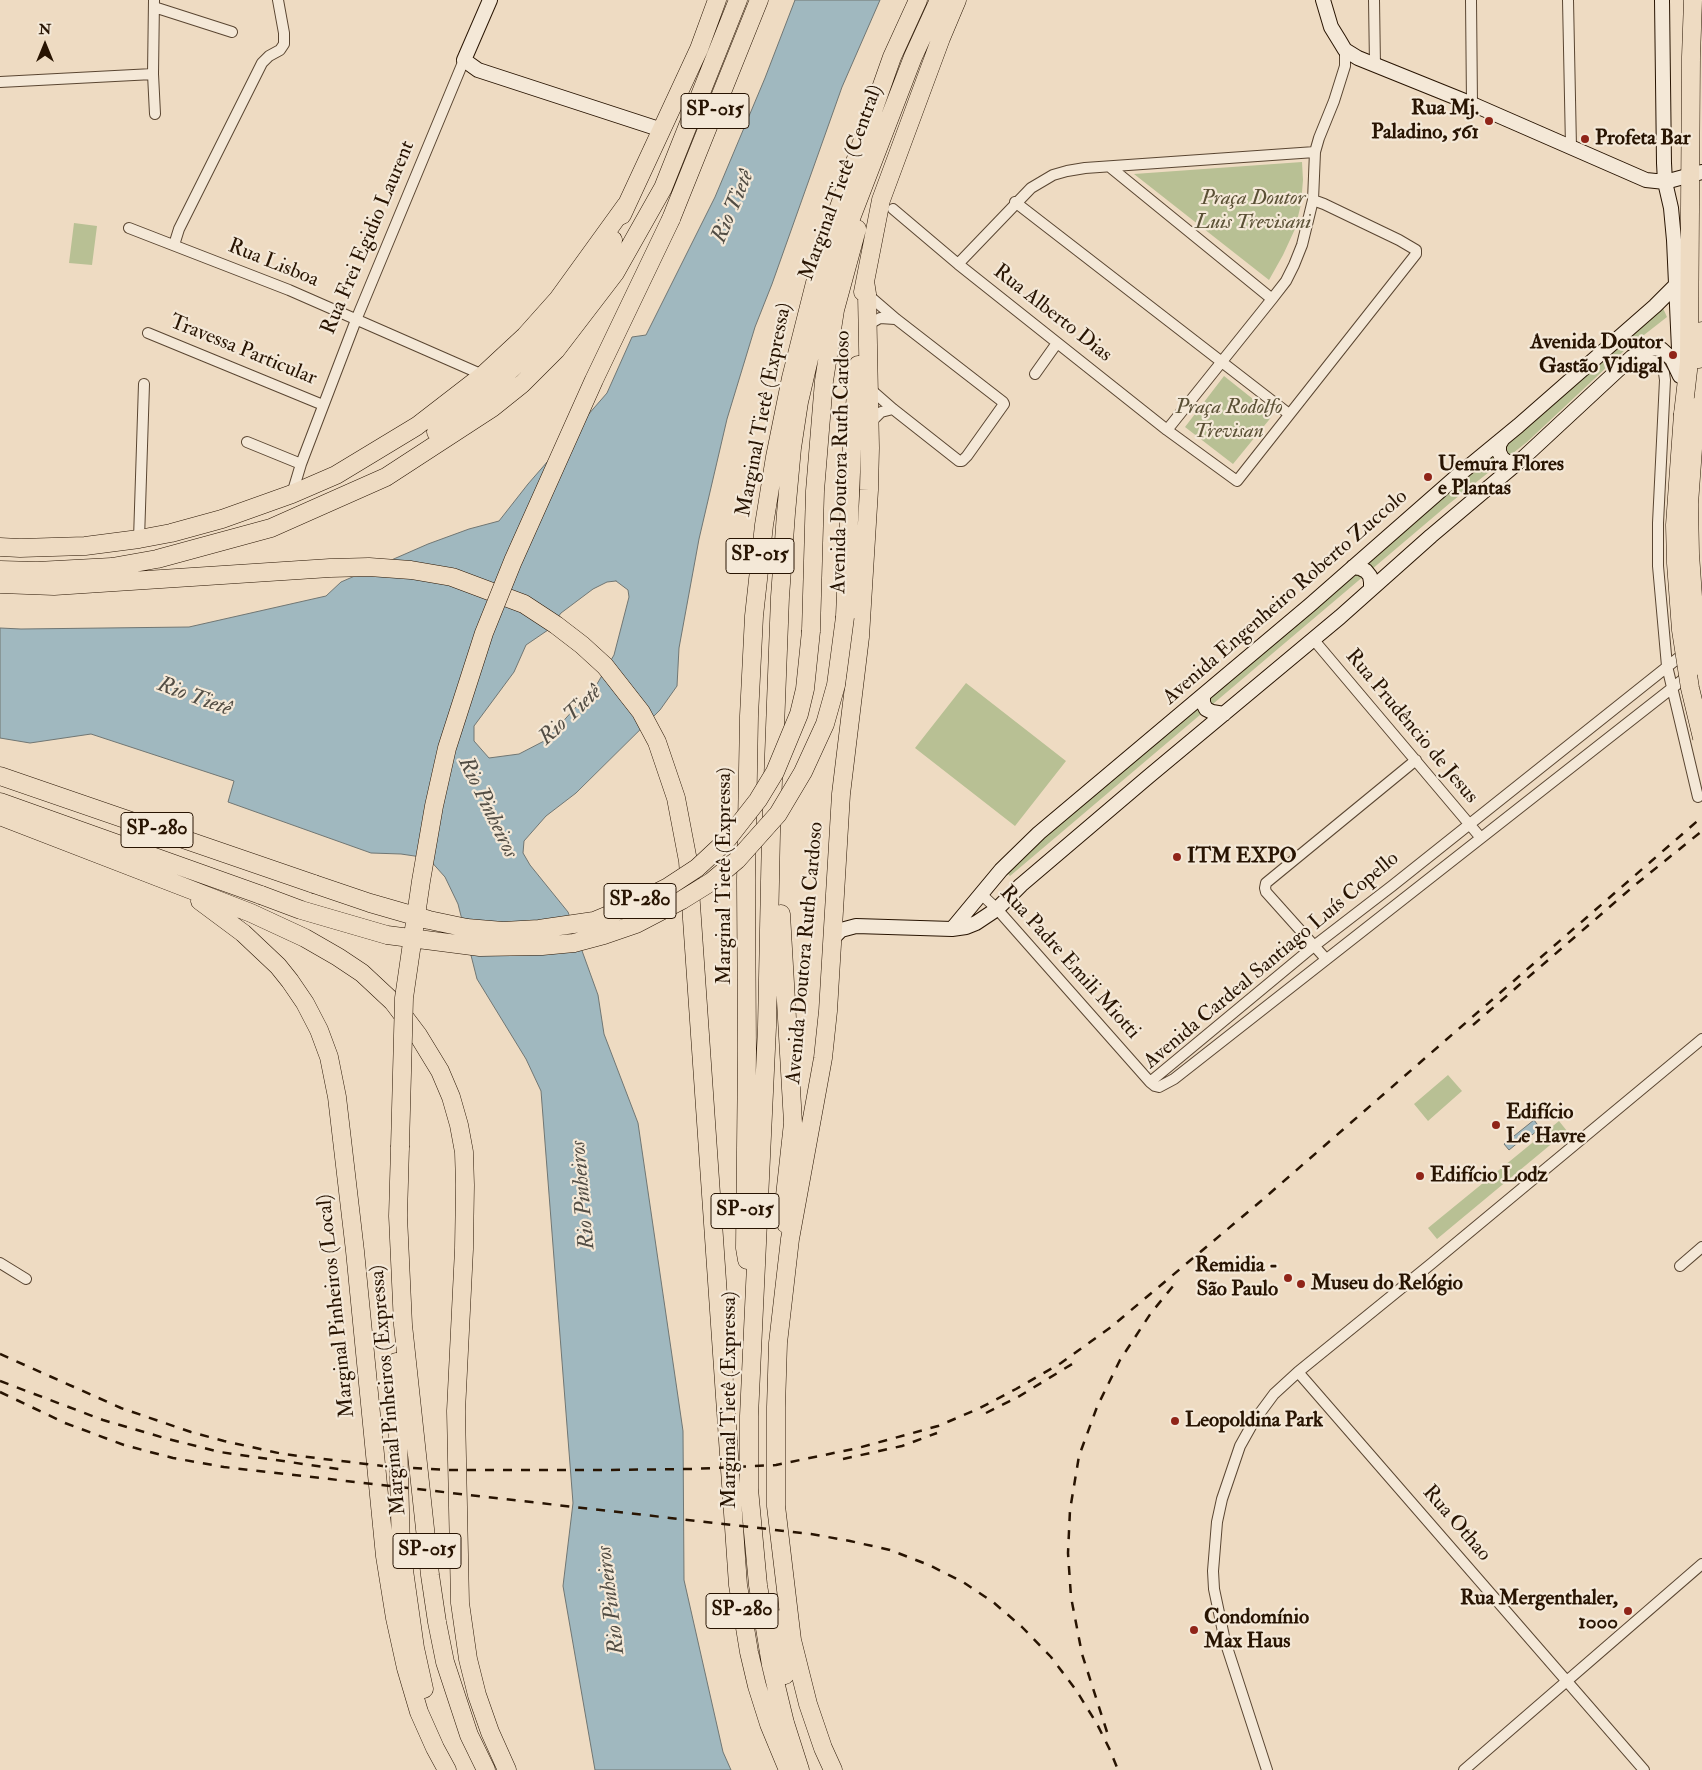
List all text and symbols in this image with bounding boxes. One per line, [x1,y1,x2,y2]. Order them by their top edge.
north arrow [20,20,70,70]
text: N [39,21,51,38]
street label: Marginal Tietê (Central) [795,82,889,284]
road number: SP-015 [681,94,749,128]
place label: Rua Mj. Paladino, 561 [1371,96,1479,146]
marker: Rua Mj. Paladino, 561 [1483,115,1495,127]
place label: Profeta Bar [1595,126,1691,152]
marker: Profeta Bar [1579,133,1591,145]
street label: Rua Frei Egidio Laurent [317,137,421,339]
water label: Rio Tietê [707,167,761,247]
park label: Praça Doutor Luis Trevisani [1195,186,1311,236]
street label: Rua Lisboa [224,234,322,294]
street label: Rua Alberto Dias [987,260,1117,368]
street label: Marginal Tietê (Expressa) [732,301,798,519]
street label: Travessa Particular [166,310,320,392]
street label: Avenida Doutora Ruth Cardoso [827,330,857,594]
place label: Avenida Doutor Gastão Vidigal [1530,330,1663,380]
marker: Avenida Doutor Gastão Vidigal [1667,349,1679,361]
park label: Praça Rodolfo Trevisan [1175,395,1283,445]
place label: Uemura Flores e Plantas [1438,452,1564,502]
marker: Uemura Flores e Plantas [1422,471,1434,483]
street label: Avenida Engenheiro Roberto Zuccolo [1159,485,1413,711]
road number: SP-015 [726,538,794,574]
street label: Rua Prudêncio de Jesus [1339,645,1483,809]
water label: Rio Tietê [154,673,234,723]
water label: Rio Tietê [534,680,608,752]
water label: Rio Pinheiros [451,753,523,863]
street label: Marginal Tietê (Expressa) [712,767,738,985]
road number: SP-280 [121,812,193,848]
street label: Avenida Doutora Ruth Cardoso [782,821,830,1085]
place label: ITM EXPO [1187,844,1297,870]
street label: Avenida Cardeal Santiago Luís Copello [1139,847,1405,1075]
marker: ITM EXPO [1171,851,1183,863]
street label: Rua Padre Emili Miotti [993,881,1145,1045]
road number: SP-280 [604,884,676,918]
place label: Edifício Le Havre [1506,1100,1586,1150]
marker: Edifício Le Havre [1490,1119,1502,1131]
water label: Rio Pinheiros [566,1139,602,1251]
place label: Edifício Lodz [1430,1163,1548,1189]
marker: Edifício Lodz [1414,1170,1426,1182]
street label: Marginal Pinheiros (Local) [313,1193,361,1419]
road number: SP-015 [711,1194,779,1228]
place label: Remidia - São Paulo [1195,1253,1278,1303]
street label: Marginal Pinheiros (Expressa) [366,1264,412,1516]
place label: Museu do Relógio [1311,1271,1463,1297]
marker: Remidia - São Paulo [1282,1272,1294,1284]
marker: Museu do Relógio [1295,1278,1307,1290]
street label: Marginal Tietê (Expressa) [717,1291,743,1509]
place label: Leopoldina Park [1185,1408,1323,1434]
marker: Leopoldina Park [1169,1415,1181,1427]
street label: Rua Othao [1416,1481,1496,1567]
road number: SP-015 [393,1534,461,1568]
water label: Rio Pinheiros [592,1544,632,1656]
place label: Rua Mergenthaler, 1000 [1460,1586,1618,1636]
road number: SP-280 [706,1594,778,1628]
place label: Condomínio Max Haus [1204,1605,1309,1655]
marker: Rua Mergenthaler, 1000 [1622,1605,1634,1617]
marker: Condomínio Max Haus [1188,1624,1200,1636]

